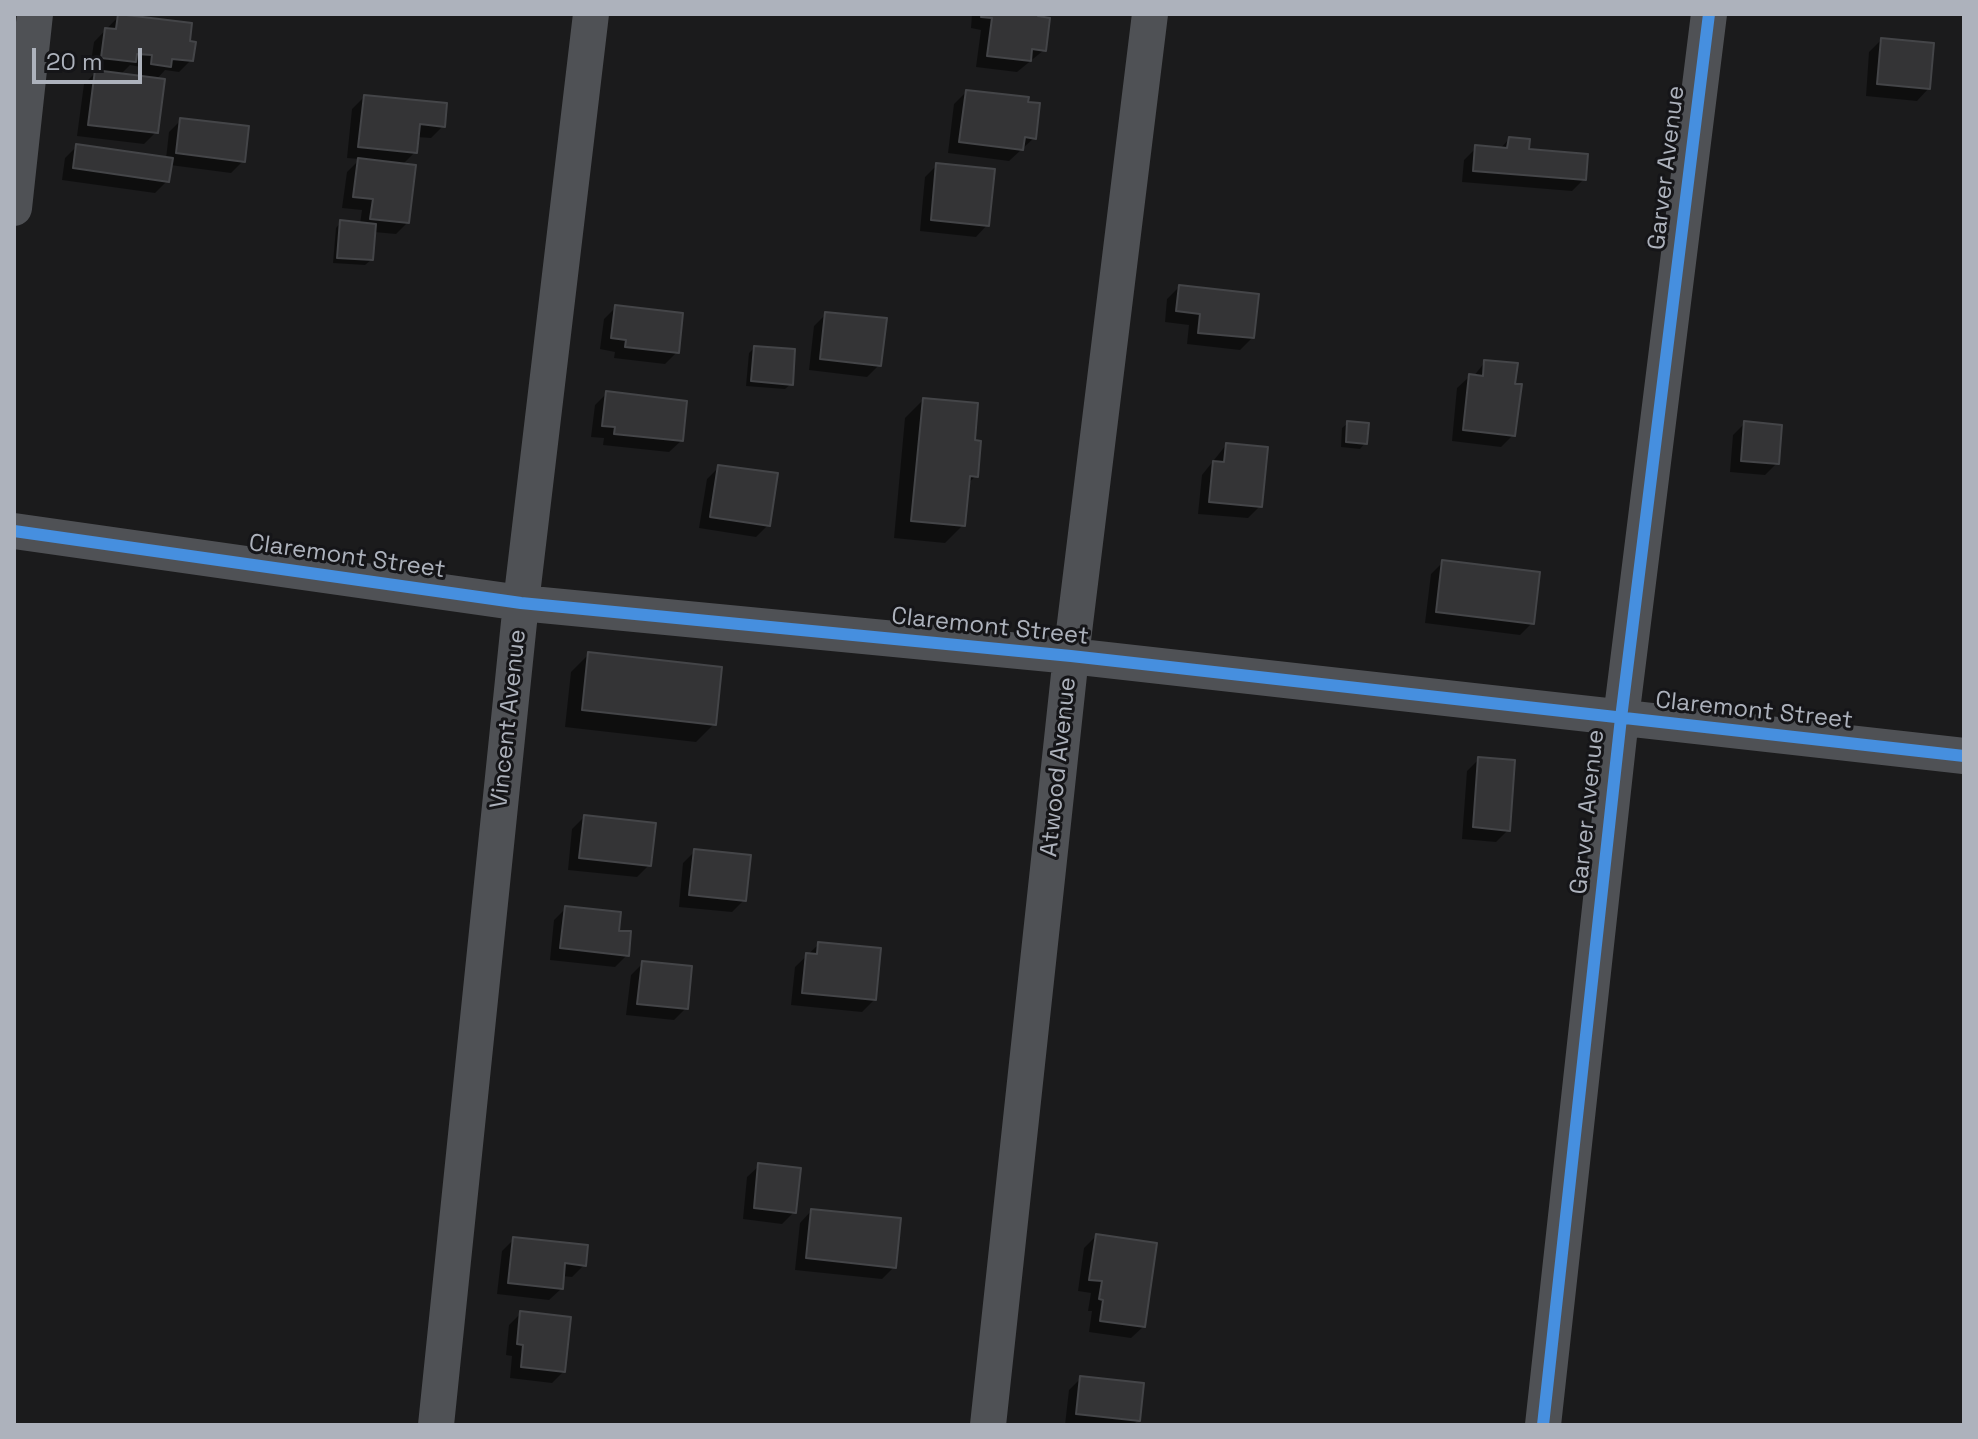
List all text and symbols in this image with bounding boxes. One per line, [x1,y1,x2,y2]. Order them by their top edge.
scale bar [36,32,146,82]
text: 20 m [46,46,103,77]
street label: Garver Avenue [1643,84,1691,252]
street label: Claremont Street [247,529,447,585]
street label: Claremont Street [890,602,1090,652]
street label: Vincent Avenue [485,628,533,810]
street label: Atwood Avenue [1035,676,1083,858]
street label: Claremont Street [1654,686,1854,736]
street label: Garver Avenue [1565,728,1611,896]

